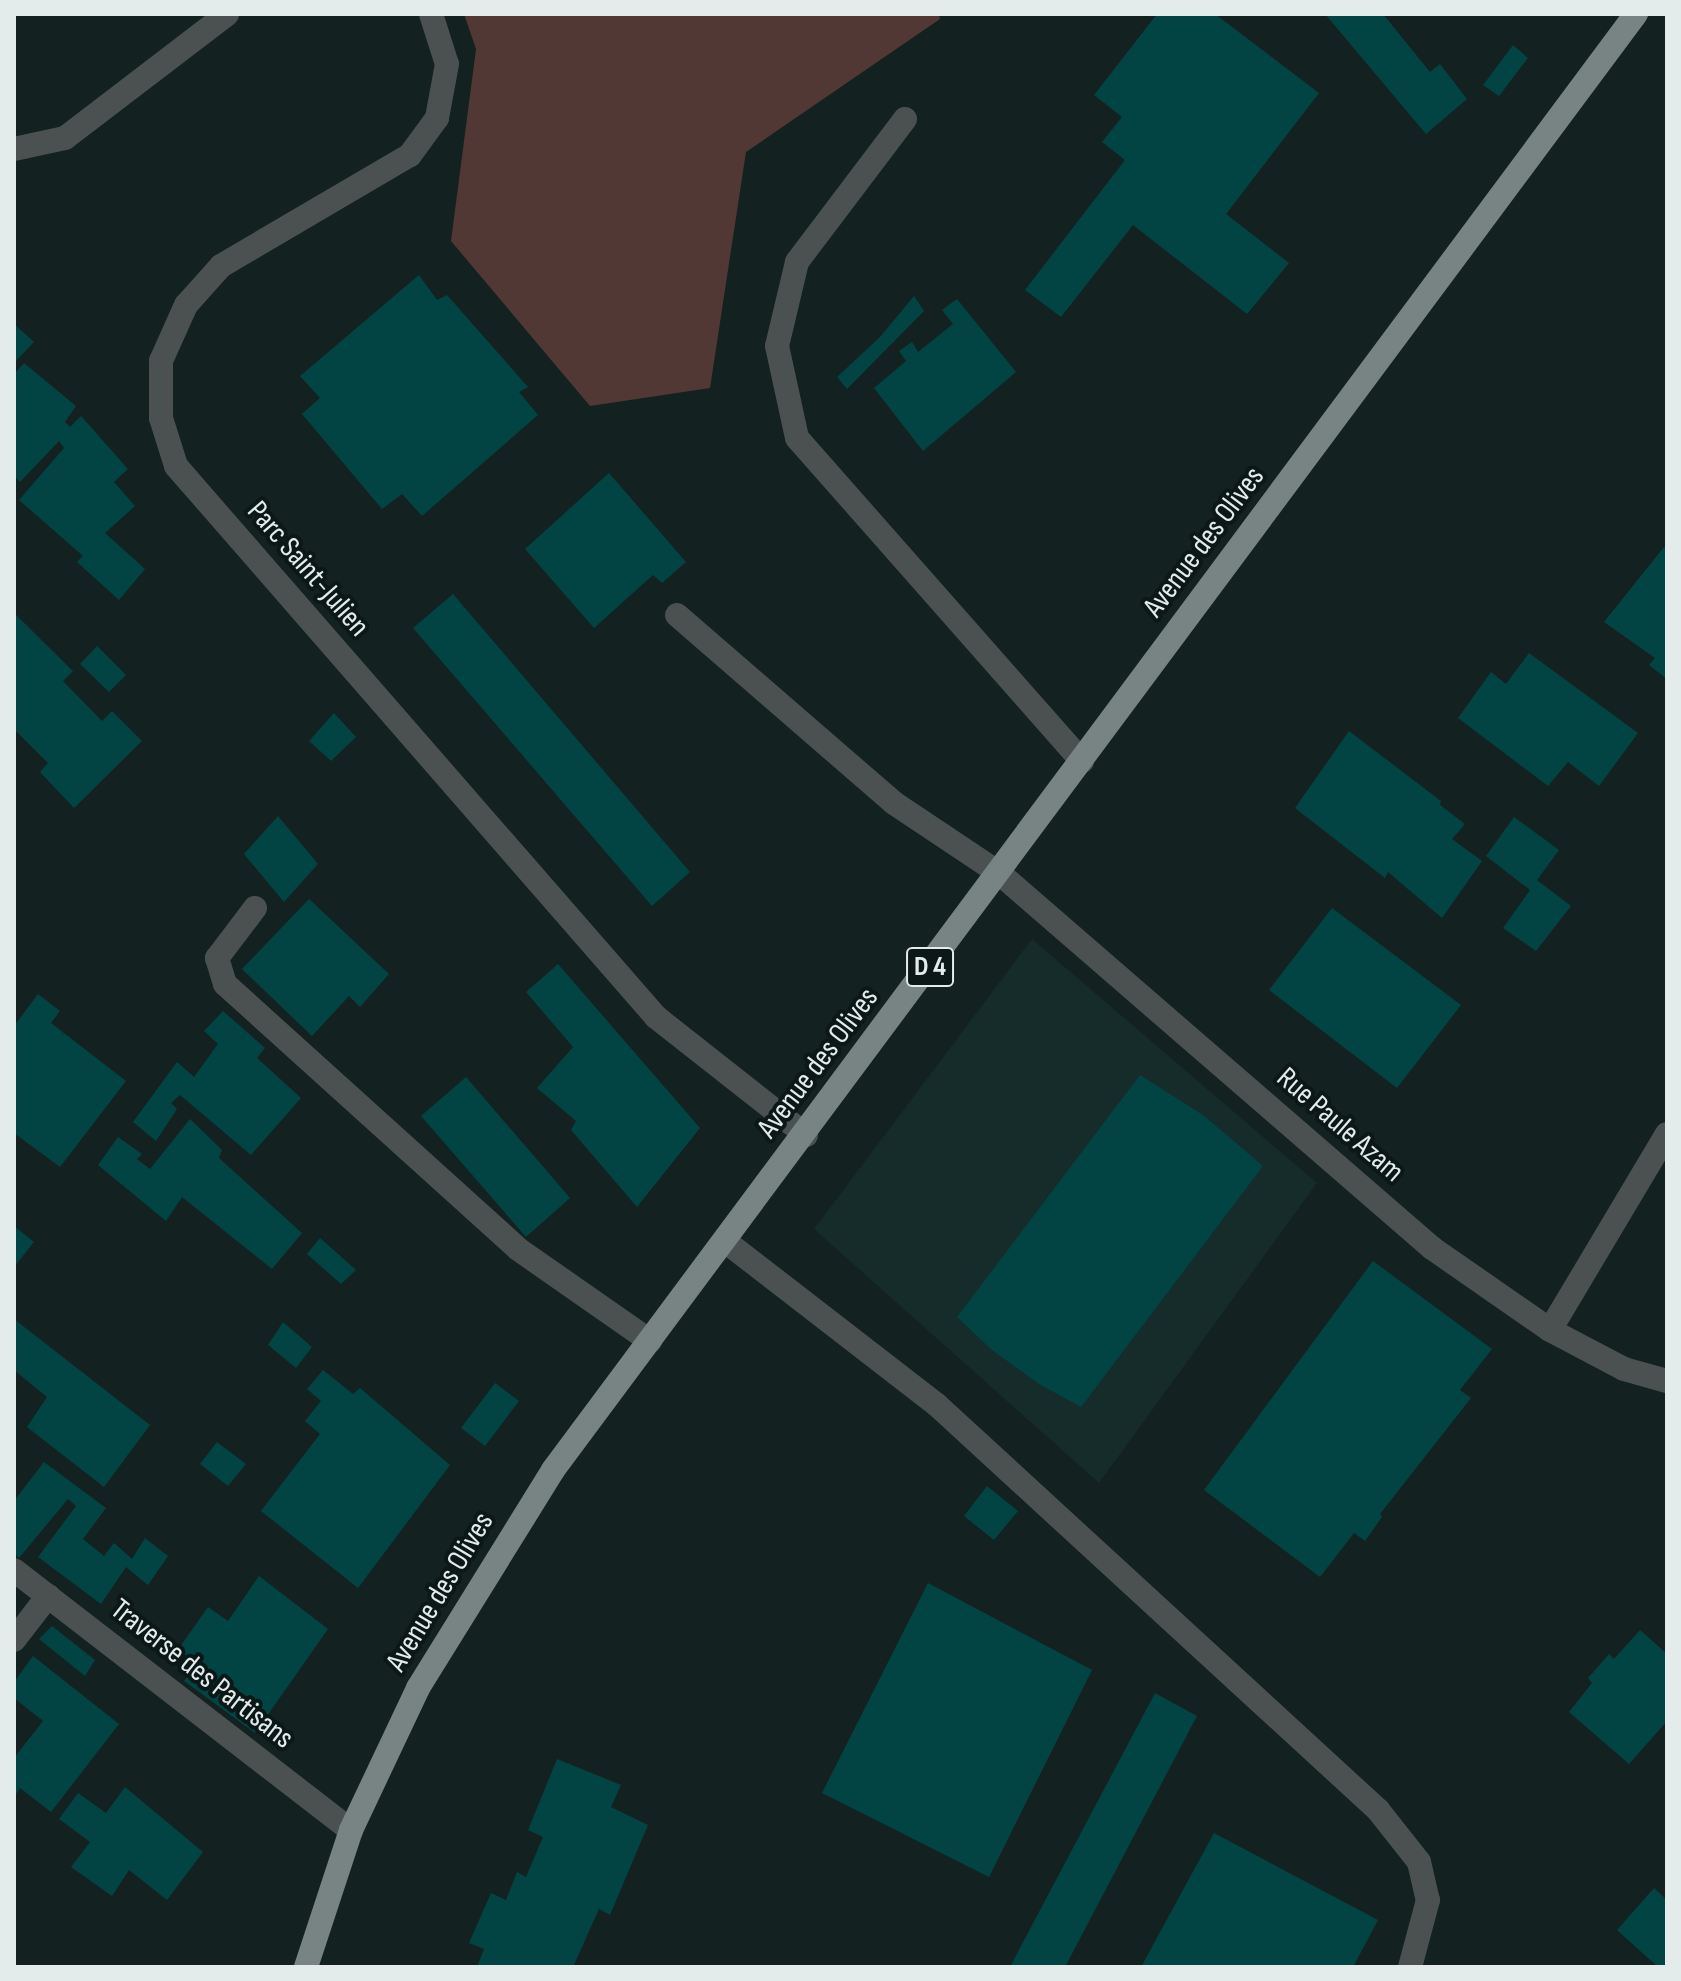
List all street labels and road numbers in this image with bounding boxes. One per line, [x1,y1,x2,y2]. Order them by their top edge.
street label: Avenue des Olives [1136,460,1272,624]
street label: Parc Saint-Julien [239,494,377,644]
road number: D 4 [906,943,954,991]
street label: Avenue des Olives [750,981,886,1145]
street label: Rue Paule Azam [1269,1060,1411,1190]
street label: Avenue des Olives [378,1506,502,1678]
street label: Traverse des Partisans [103,1591,301,1757]

